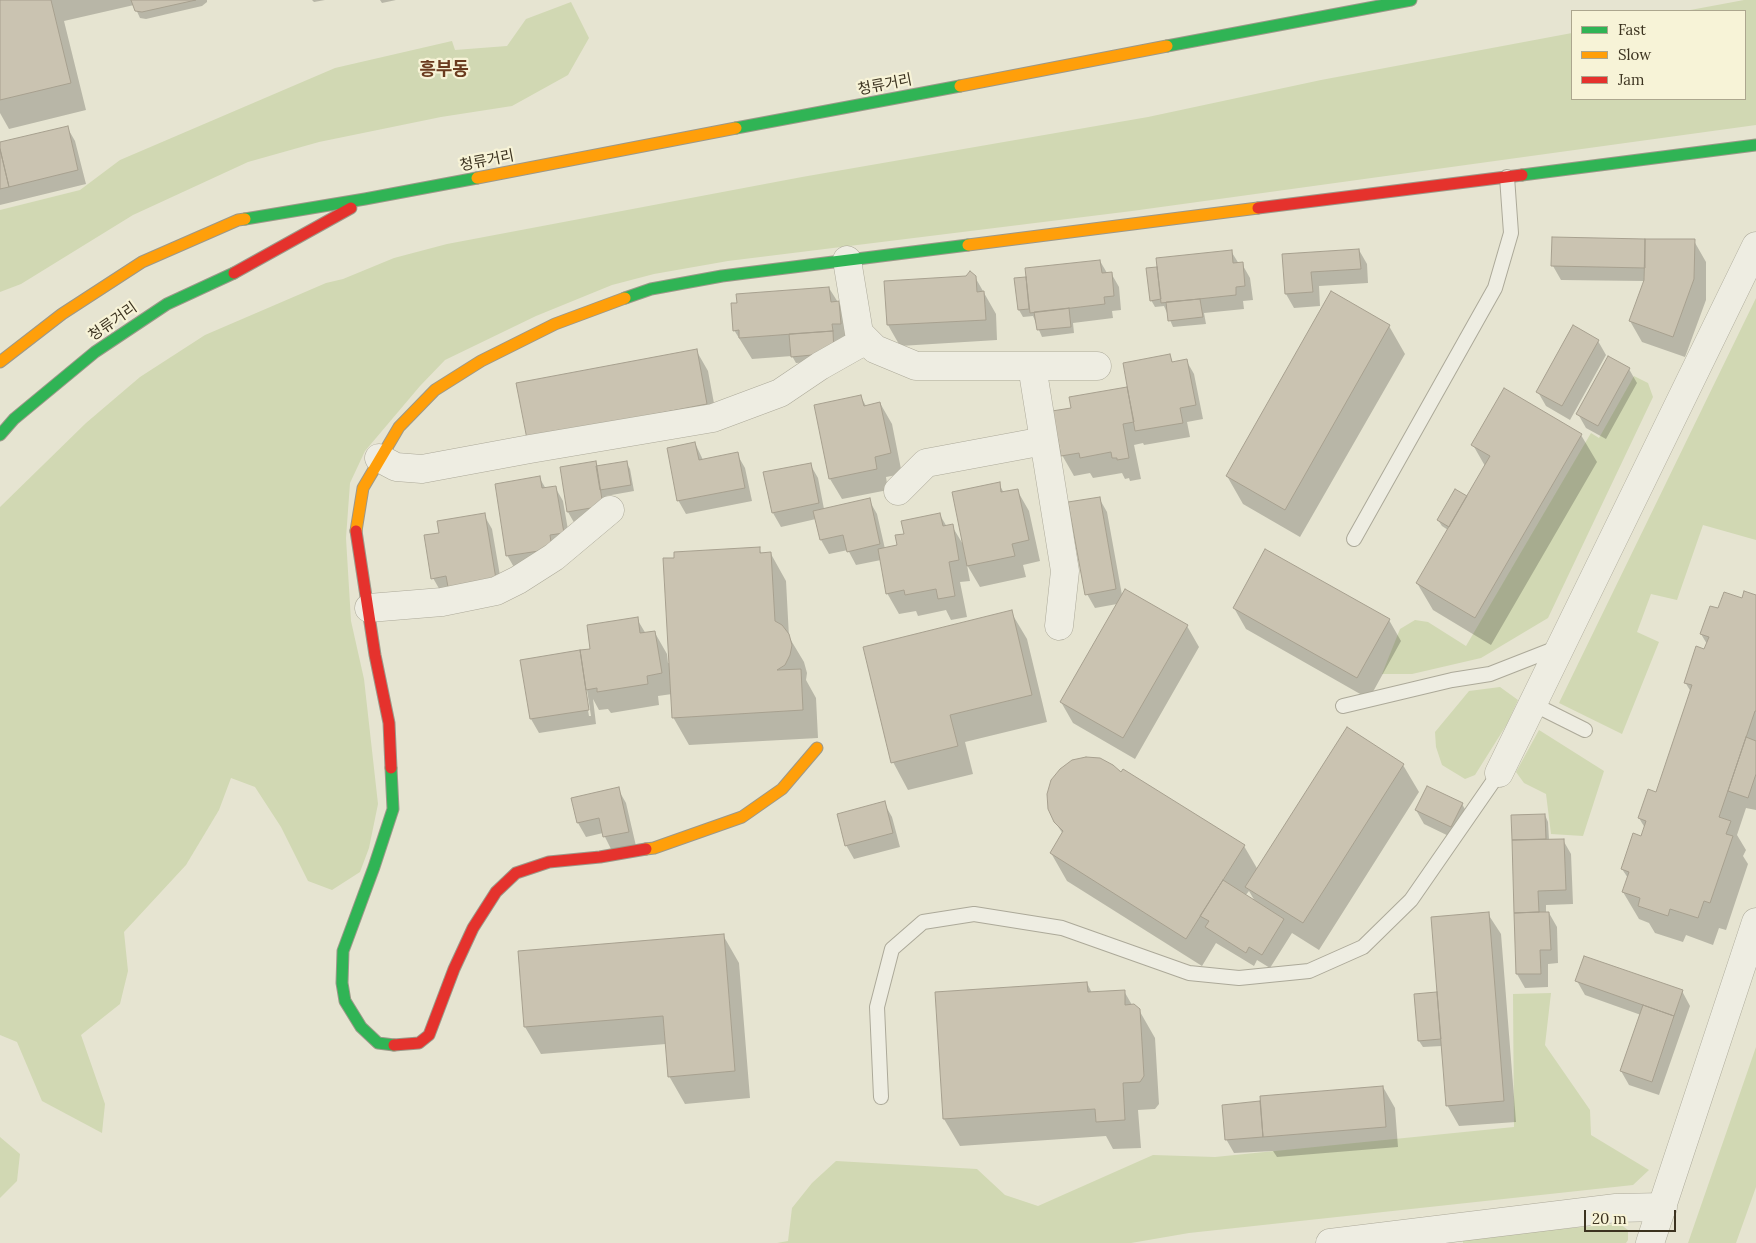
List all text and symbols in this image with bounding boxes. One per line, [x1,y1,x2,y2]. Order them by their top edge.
legend [1571,10,1746,100]
text: Fast [1618,20,1646,39]
text: Slow [1618,45,1651,64]
district label: 흥부동 [419,59,469,81]
text: Jam [1618,70,1645,89]
street label: 청류거리 [856,71,914,99]
street label: 청류거리 [458,147,516,175]
street label: 청류거리 [85,299,141,345]
scale bar [1586,1200,1678,1232]
text: 20 m [1592,1209,1627,1228]

